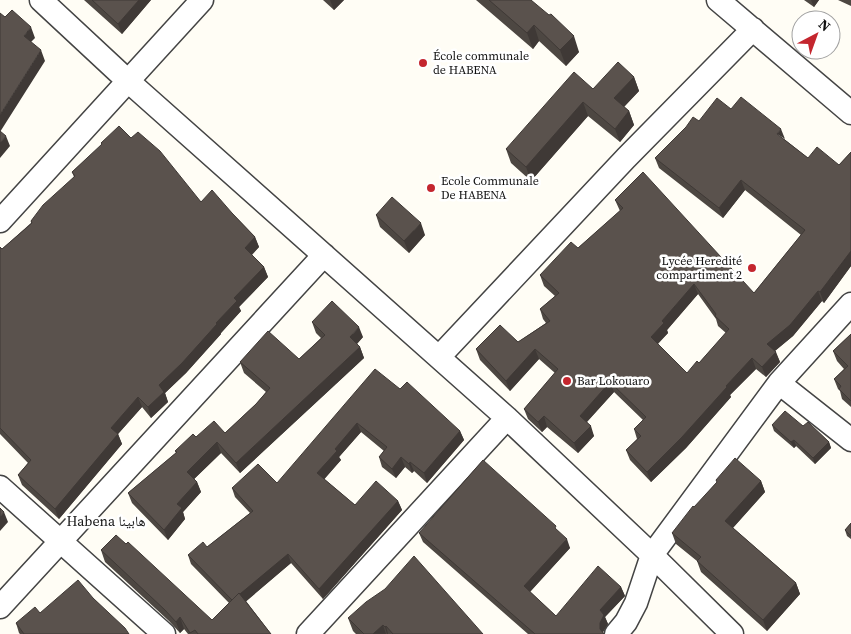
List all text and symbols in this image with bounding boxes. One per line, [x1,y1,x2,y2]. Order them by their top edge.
north arrow [791,10,841,60]
text: N [814,14,835,36]
place label: École communale de HABENA [433,48,529,78]
marker: École communale de HABENA [417,57,429,69]
place label: Ecole Communale De HABENA [441,173,539,203]
marker: Ecole Communale De HABENA [425,182,437,194]
place label: Lycée Heredité compartiment 2 [656,253,742,283]
marker: Lycée Heredité compartiment 2 [746,262,758,274]
place label: Bar Lokouaro [577,373,650,389]
marker: Bar Lokouaro [561,375,573,387]
district label: Habena هابينا [66,511,146,531]

